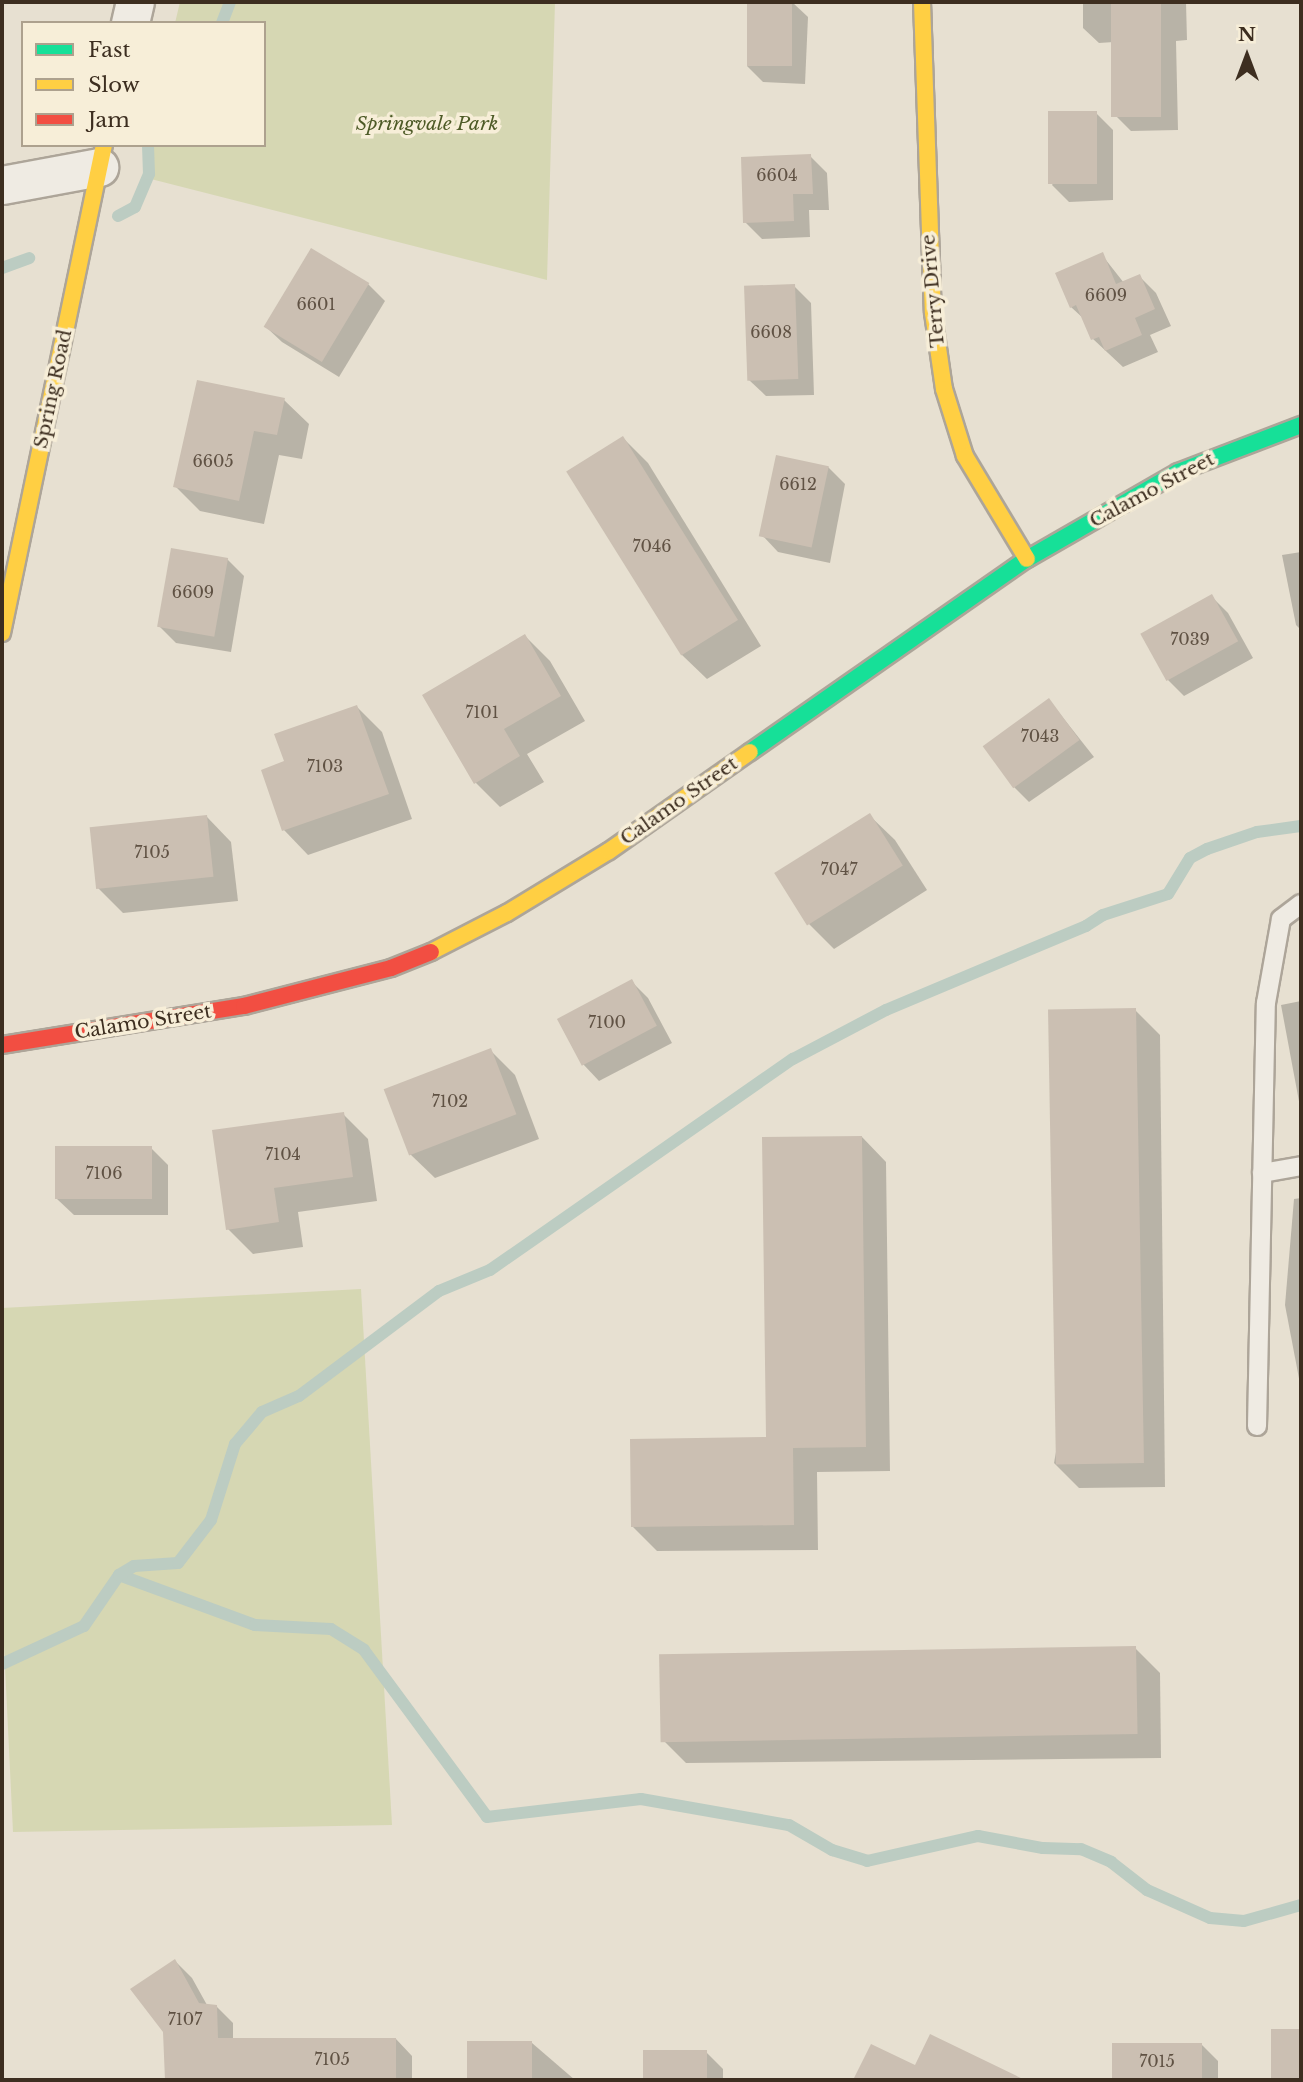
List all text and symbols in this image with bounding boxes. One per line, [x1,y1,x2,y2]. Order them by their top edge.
legend [21,21,266,147]
north arrow [1212,21,1282,91]
text: N [1238,23,1256,46]
text: Fast [88,37,130,63]
text: Slow [88,72,140,98]
text: Jam [88,107,130,133]
park label: Springvale Park [356,113,498,135]
house number: 6604 [756,165,798,185]
street label: Terry Drive [917,233,949,349]
house number: 6609 [1085,285,1127,305]
house number: 6601 [296,294,336,314]
house number: 6608 [750,322,792,342]
street label: Spring Road [29,327,77,451]
street label: Calamo Street [1086,448,1218,532]
house number: 6605 [192,451,234,471]
house number: 6612 [779,474,817,494]
house number: 7046 [632,536,672,556]
house number: 6609 [172,582,214,602]
house number: 7039 [1170,629,1210,649]
house number: 7101 [465,702,499,722]
house number: 7043 [1021,726,1059,746]
street label: Calamo Street [616,752,742,850]
house number: 7103 [307,756,343,776]
house number: 7105 [134,842,170,862]
house number: 7047 [821,859,857,879]
street label: Calamo Street [73,1000,213,1044]
house number: 7100 [588,1012,626,1032]
house number: 7102 [432,1091,468,1111]
house number: 7104 [265,1144,301,1164]
house number: 7106 [86,1163,122,1183]
house number: 7107 [168,2009,202,2029]
house number: 7105 [314,2049,350,2069]
house number: 7015 [1139,2051,1175,2071]

